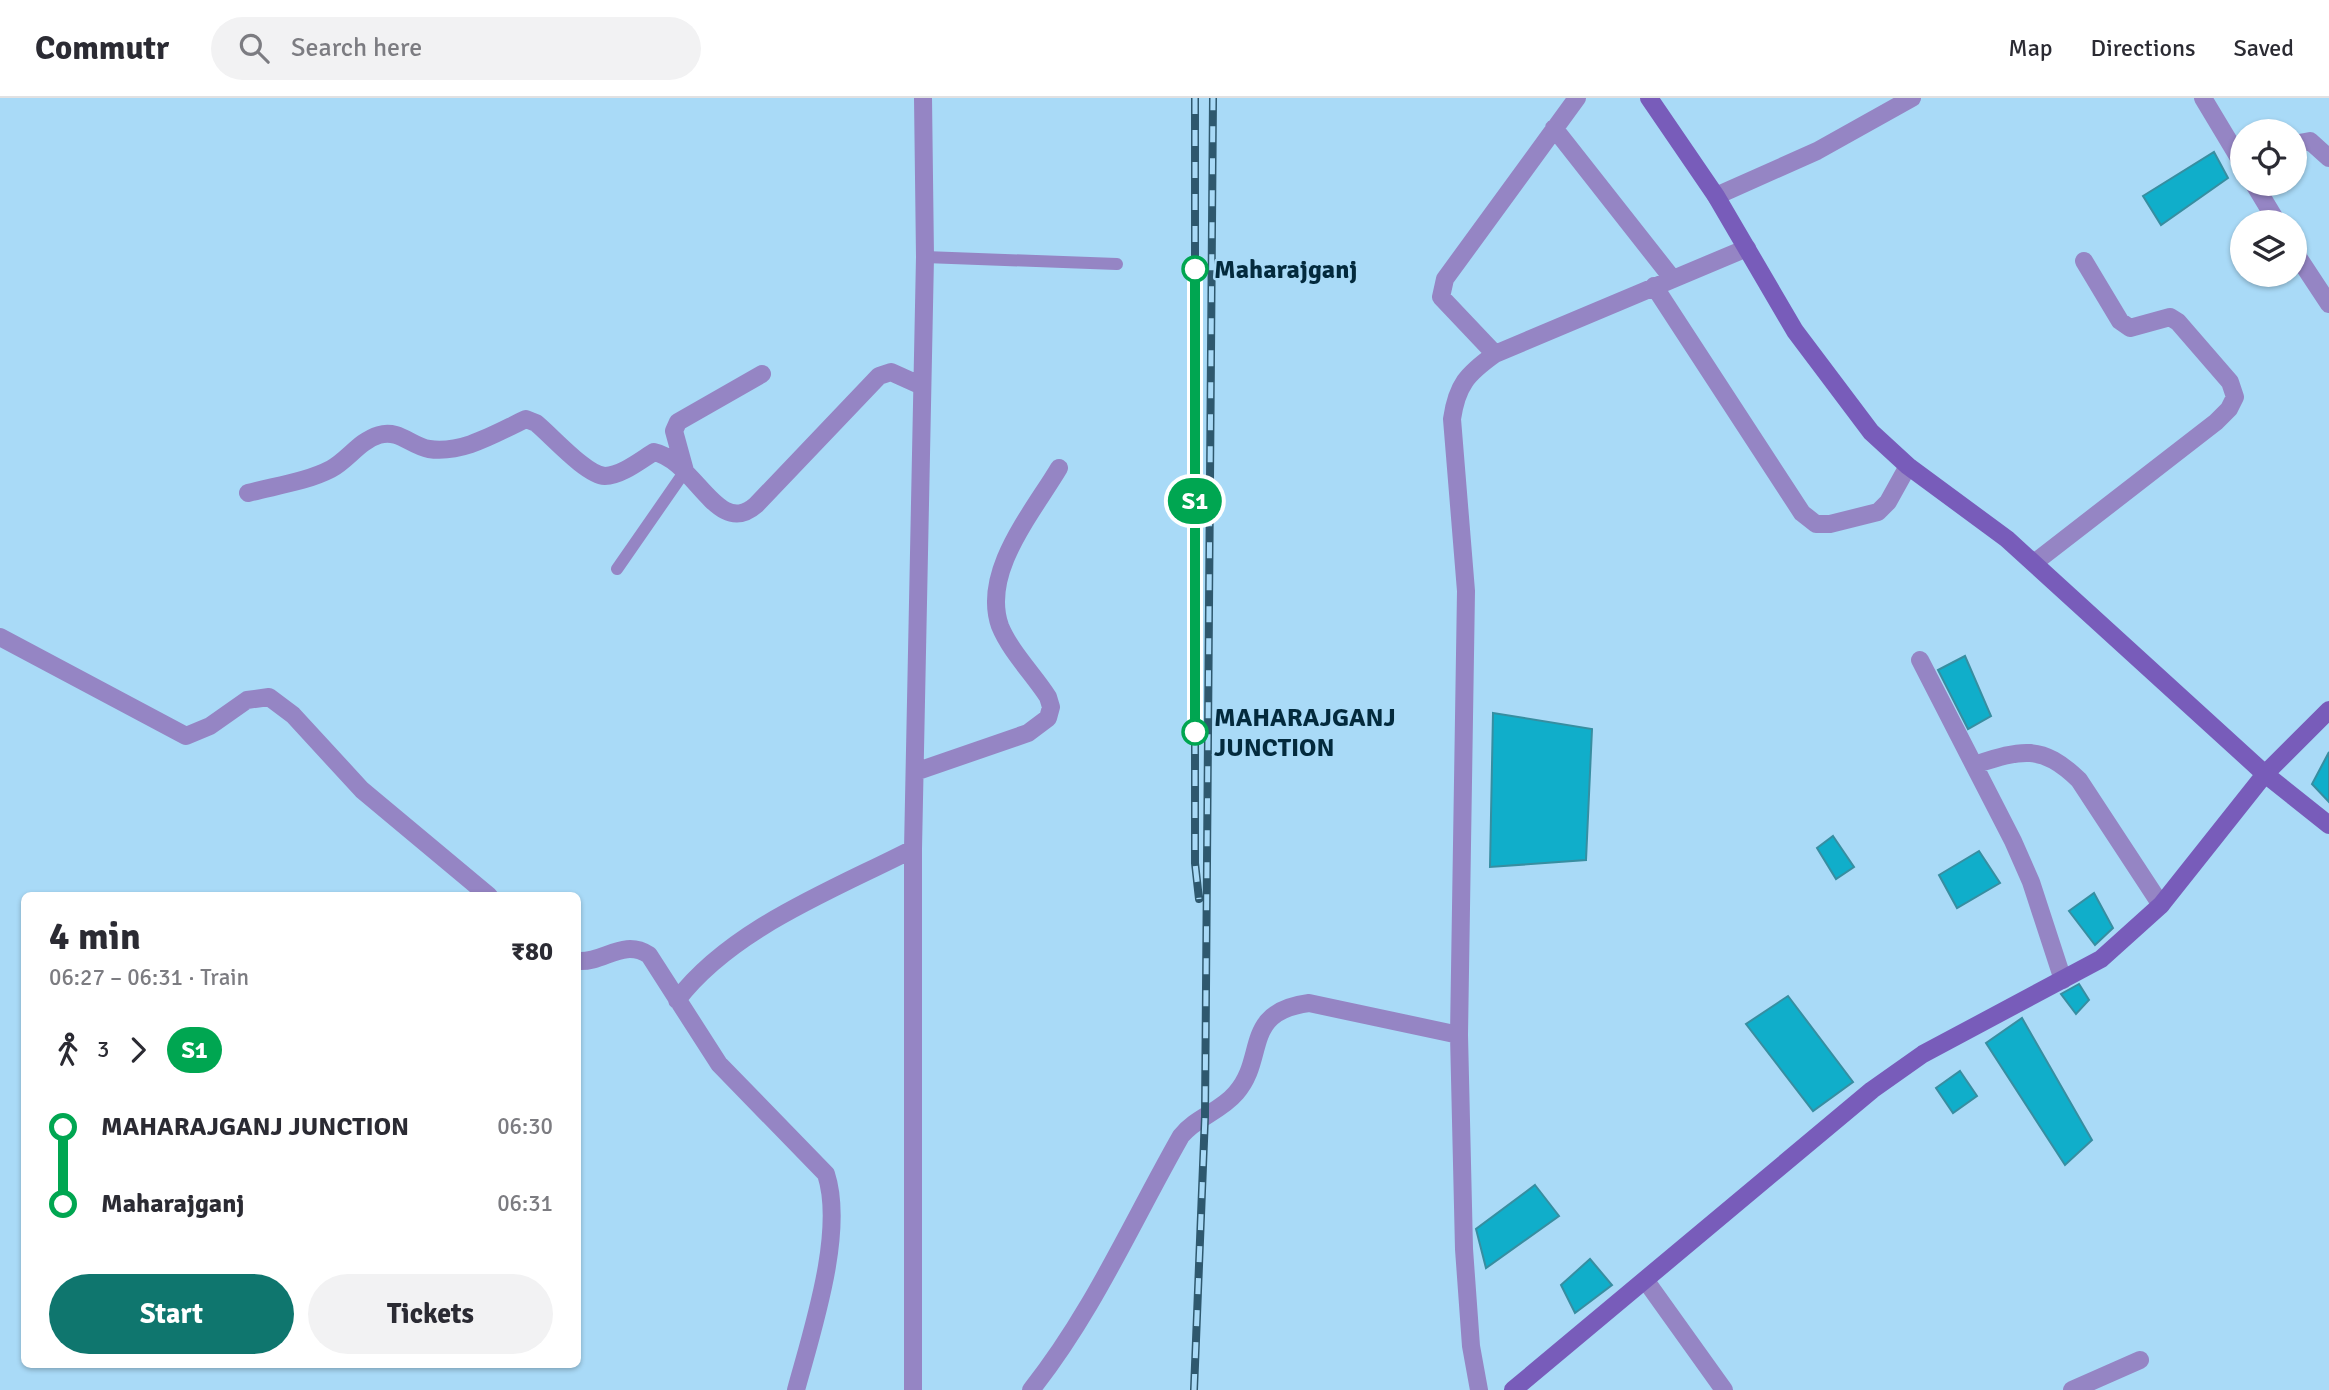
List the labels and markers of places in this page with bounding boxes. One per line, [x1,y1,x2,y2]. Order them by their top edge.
place label: Maharajganj [1214,254,1357,286]
marker: Maharajganj [1182,256,1208,282]
place label: MAHARAJGANJ JUNCTION [1214,702,1396,764]
marker: MAHARAJGANJ JUNCTION [1182,719,1208,745]

